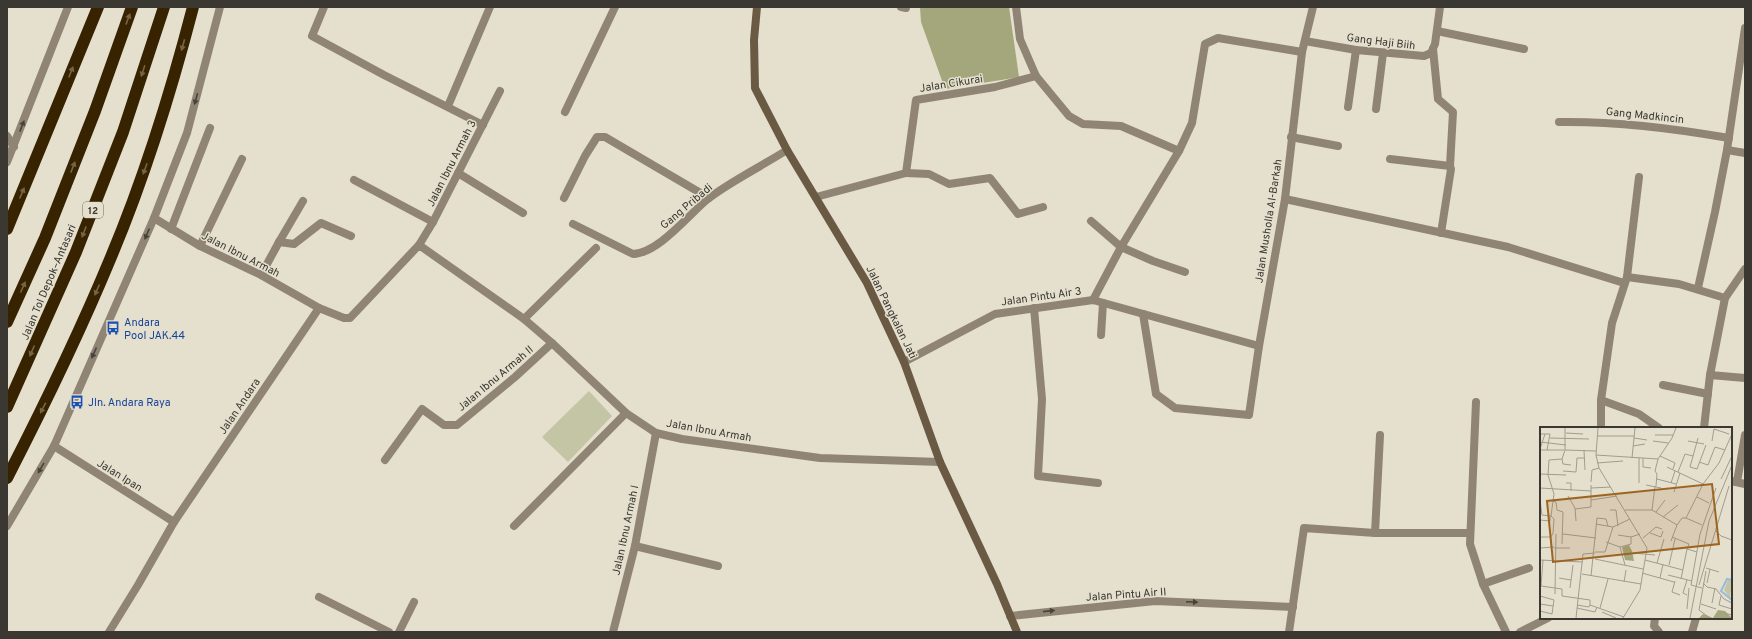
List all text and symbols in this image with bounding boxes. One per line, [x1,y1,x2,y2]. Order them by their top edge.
one-way arrow [125,12,131,24]
street label: Gang Haji Biih [1346,31,1416,53]
one-way arrow [180,39,186,51]
one-way arrow [140,65,146,77]
one-way arrow [69,66,75,78]
street label: Jalan Cikurai [919,72,984,96]
one-way arrow [193,93,199,105]
street label: Gang Madkincin [1605,105,1685,127]
street label: Jalan Ibnu Armah 3 [424,118,480,209]
one-way arrow [19,120,25,132]
street label: Jalan Musholla Al-Barkah [1252,158,1286,284]
one-way arrow [71,161,77,173]
one-way arrow [141,163,147,175]
street label: Gang Pribadi [658,181,716,233]
one-way arrow [19,187,25,198]
road number: 12 [83,202,103,218]
street label: Jalan Tol Depok–Antasari [18,222,80,342]
one-way arrow [80,227,86,239]
one-way arrow [144,228,150,240]
street label: Jalan Ibnu Armah [199,229,282,281]
street label: Jalan Pangkalan Jati [862,264,920,361]
one-way arrow [20,281,26,293]
one-way arrow [93,284,99,296]
street label: Jalan Pintu Air 3 [1000,284,1082,310]
place label: Andara Pool JAK.44 [124,316,185,343]
bus stop icon: Andara Pool JAK.44 [105,320,121,336]
street label: Jalan Ibnu Armah II [455,343,537,415]
one-way arrow [29,346,35,357]
one-way arrow [91,347,98,359]
street label: Jalan Andara [216,376,264,437]
bus stop icon: Jln. Andara Raya [69,394,85,410]
place label: Jln. Andara Raya [88,396,171,410]
one-way arrow [39,402,46,414]
street label: Jalan Ibnu Armah [665,417,752,445]
inset map [1540,427,1732,619]
street label: Jalan Ipan [94,456,145,495]
one-way arrow [38,462,45,473]
street label: Jalan Ibnu Armah I [610,484,642,577]
street label: Jalan Pintu Air II [1085,585,1167,605]
one-way arrow [1186,599,1199,605]
one-way arrow [1043,608,1055,615]

